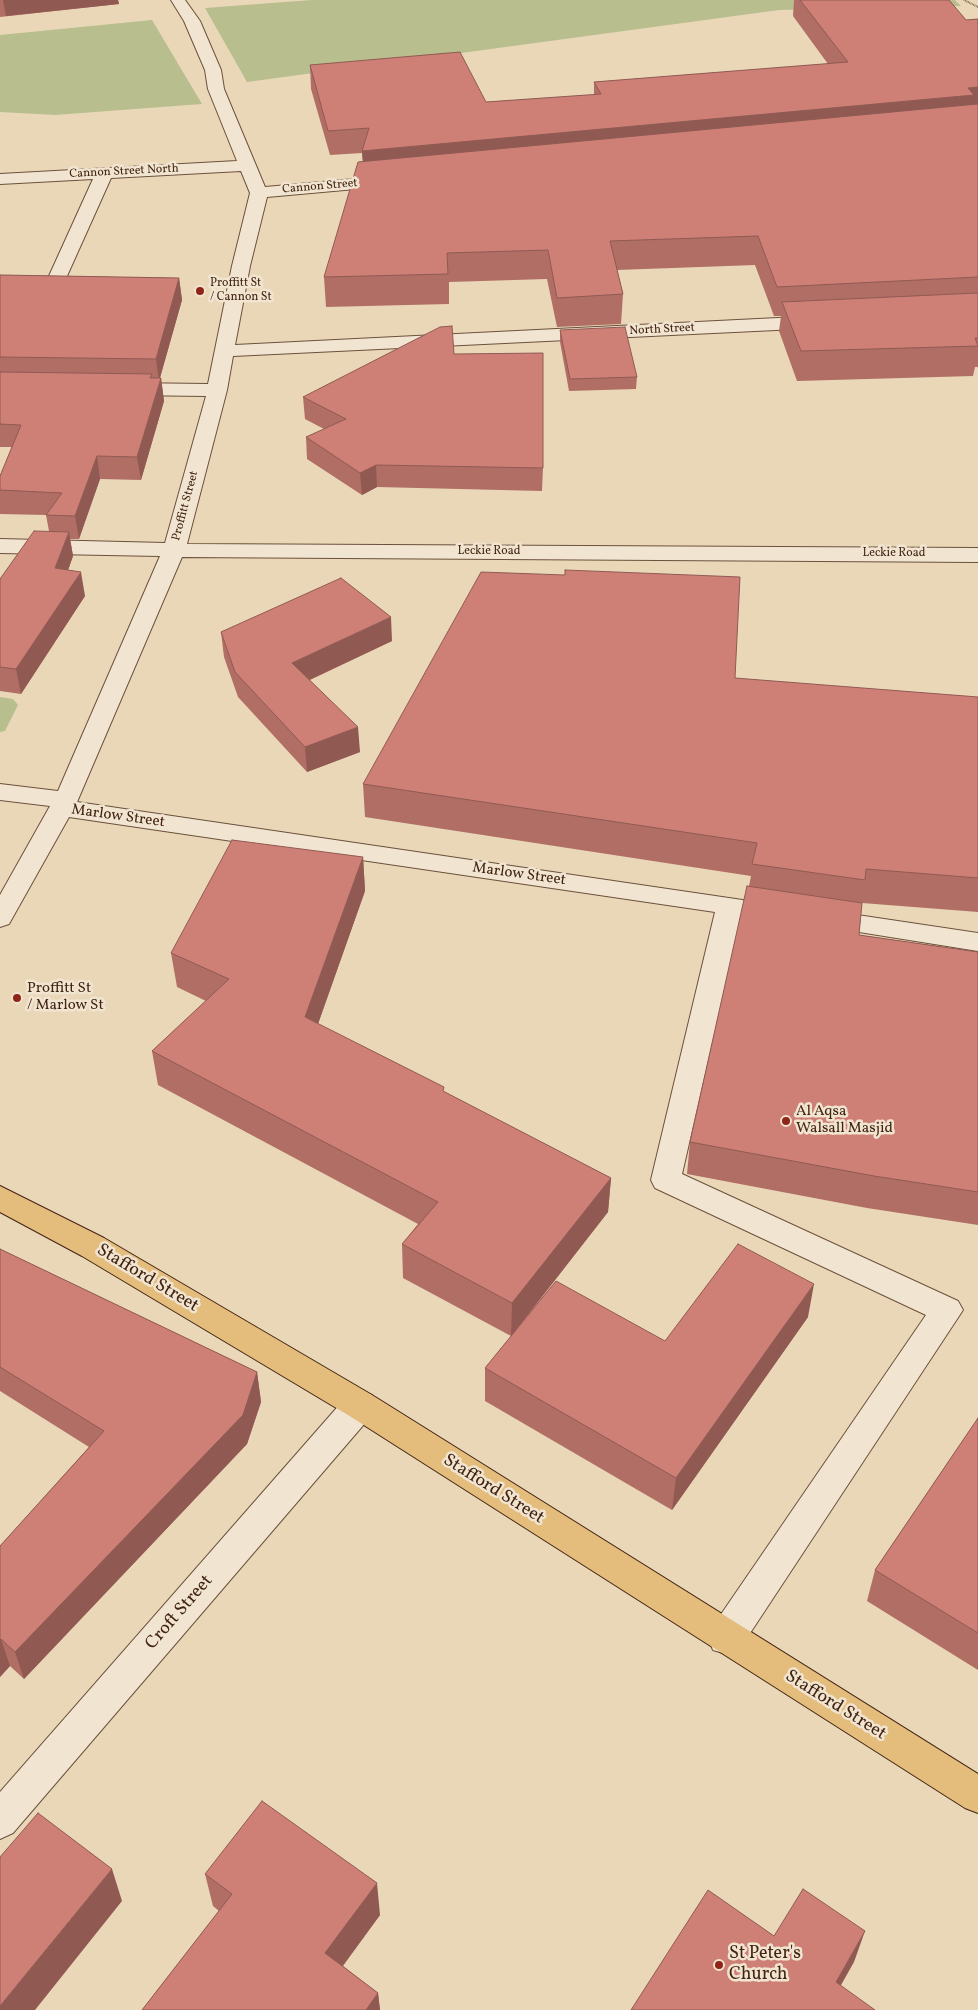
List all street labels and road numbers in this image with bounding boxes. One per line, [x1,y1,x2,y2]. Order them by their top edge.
street label: Cannon Street North [69,162,179,182]
street label: Cannon Street [282,177,358,197]
street label: North Street [629,321,695,339]
street label: Proffitt Street [170,469,202,543]
street label: Leckie Road [458,545,520,559]
street label: Leckie Road [863,547,925,561]
street label: Marlow Street [70,802,166,832]
street label: Marlow Street [471,860,567,890]
street label: Stafford Street [92,1240,202,1318]
street label: Stafford Street [438,1450,548,1530]
street label: Croft Street [142,1571,218,1655]
street label: Stafford Street [780,1666,890,1746]

